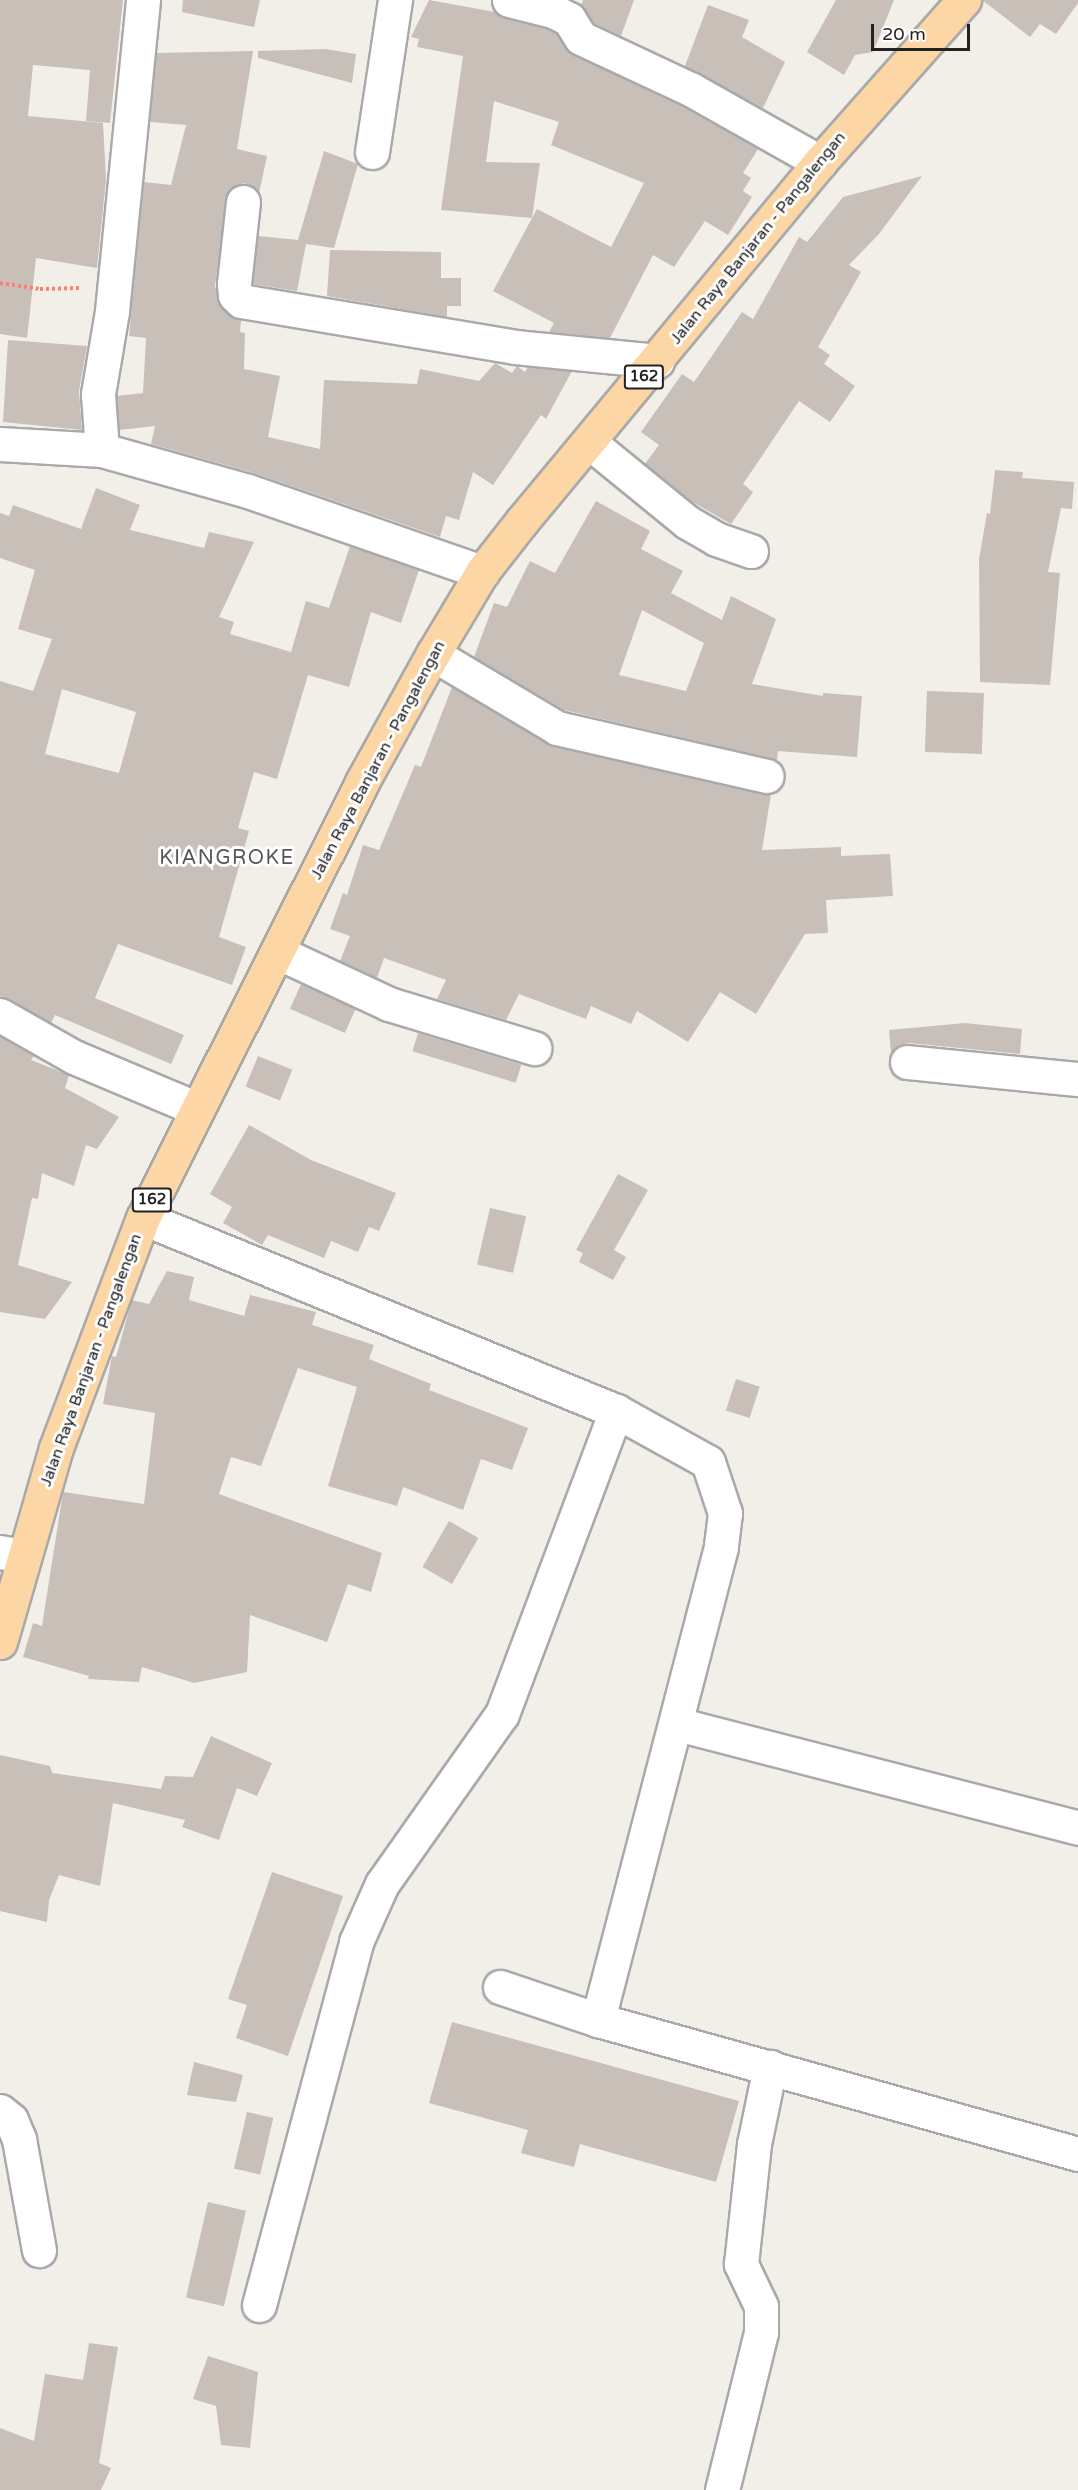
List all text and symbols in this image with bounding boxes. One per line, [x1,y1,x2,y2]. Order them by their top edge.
scale bar [874,12,973,50]
text: 20 m [882,23,926,45]
street label: Jalan Raya Banjaran - Pangalengan [666,128,850,348]
road number: 162 [623,365,665,389]
street label: Jalan Raya Banjaran - Pangalengan [307,637,449,883]
district label: KIANGROKE [159,846,295,870]
road number: 162 [131,1188,173,1212]
street label: Jalan Raya Banjaran - Pangalengan [36,1231,146,1489]

